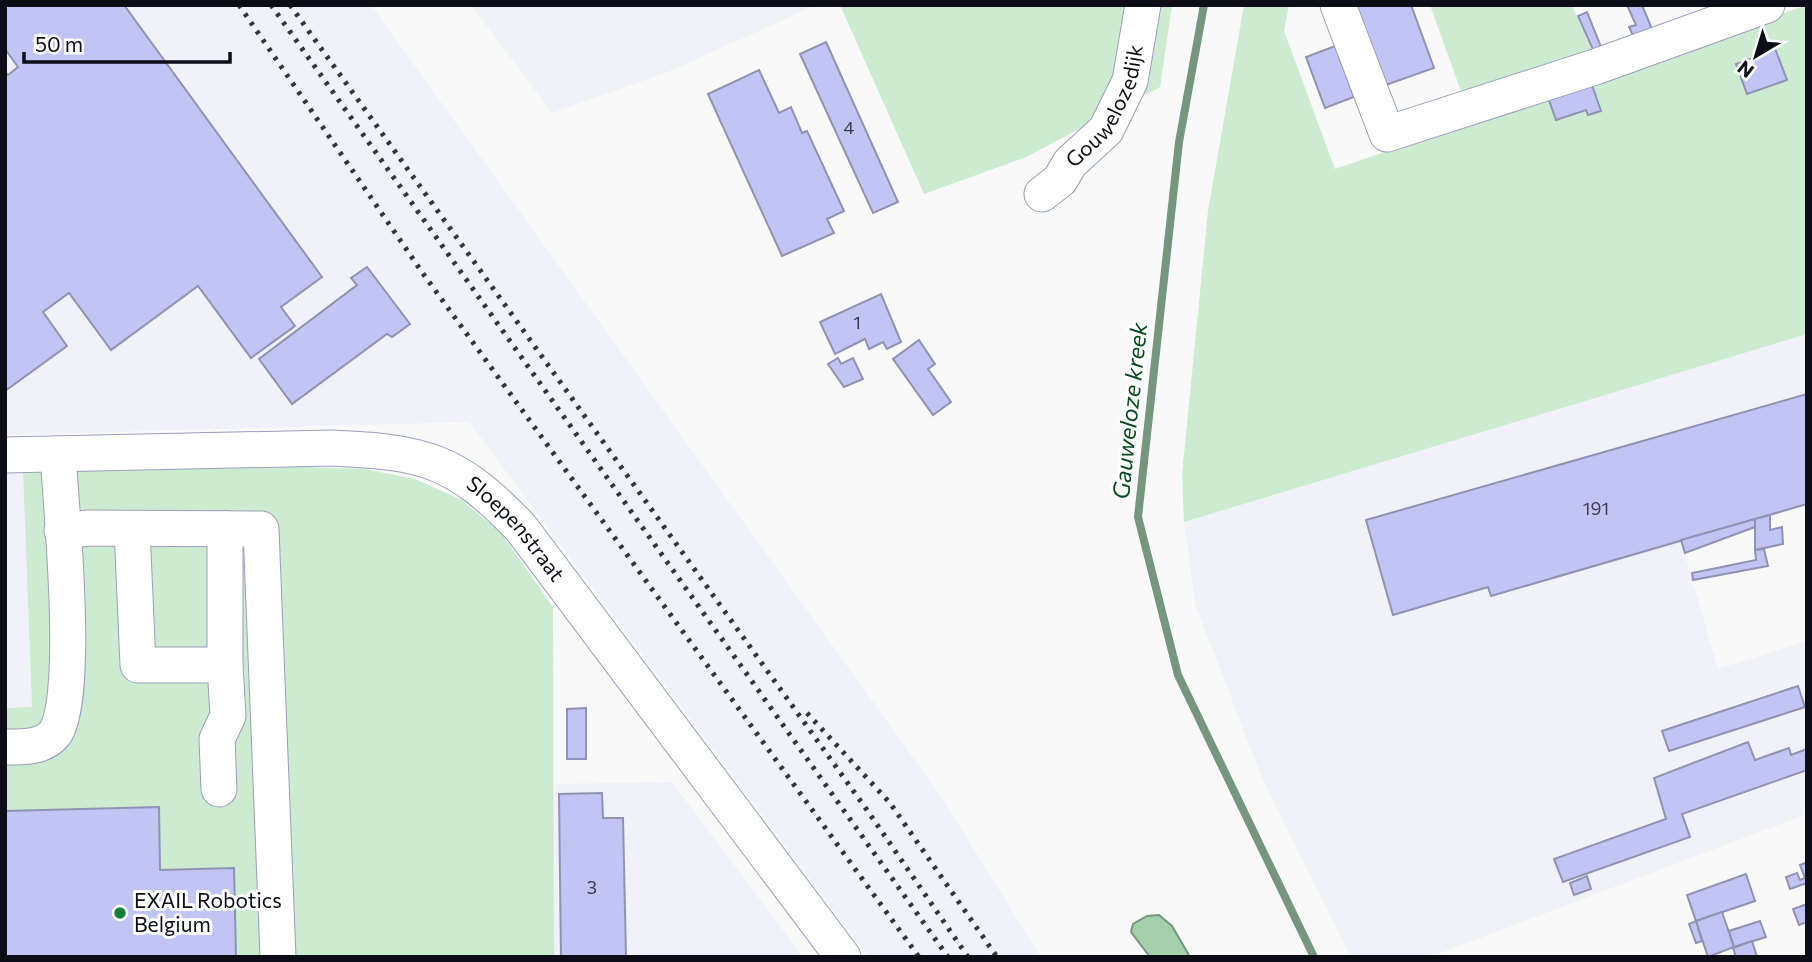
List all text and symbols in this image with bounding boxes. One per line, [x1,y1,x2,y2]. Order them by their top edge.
scale bar [24,21,231,65]
north arrow [1721,21,1791,91]
text: 50 m [35,31,83,56]
street label: Gouwelozedijk [1060,43,1147,172]
text: N [1733,56,1758,83]
house number: 4 [844,116,855,138]
house number: 1 [853,311,861,333]
water label: Gauweloze kreek [1106,321,1152,501]
street label: Sloepenstraat [462,470,570,586]
house number: 191 [1583,497,1609,519]
house number: 3 [587,876,597,898]
place label: EXAIL Robotics Belgium [134,887,282,936]
marker: EXAIL Robotics Belgium [112,905,128,921]

